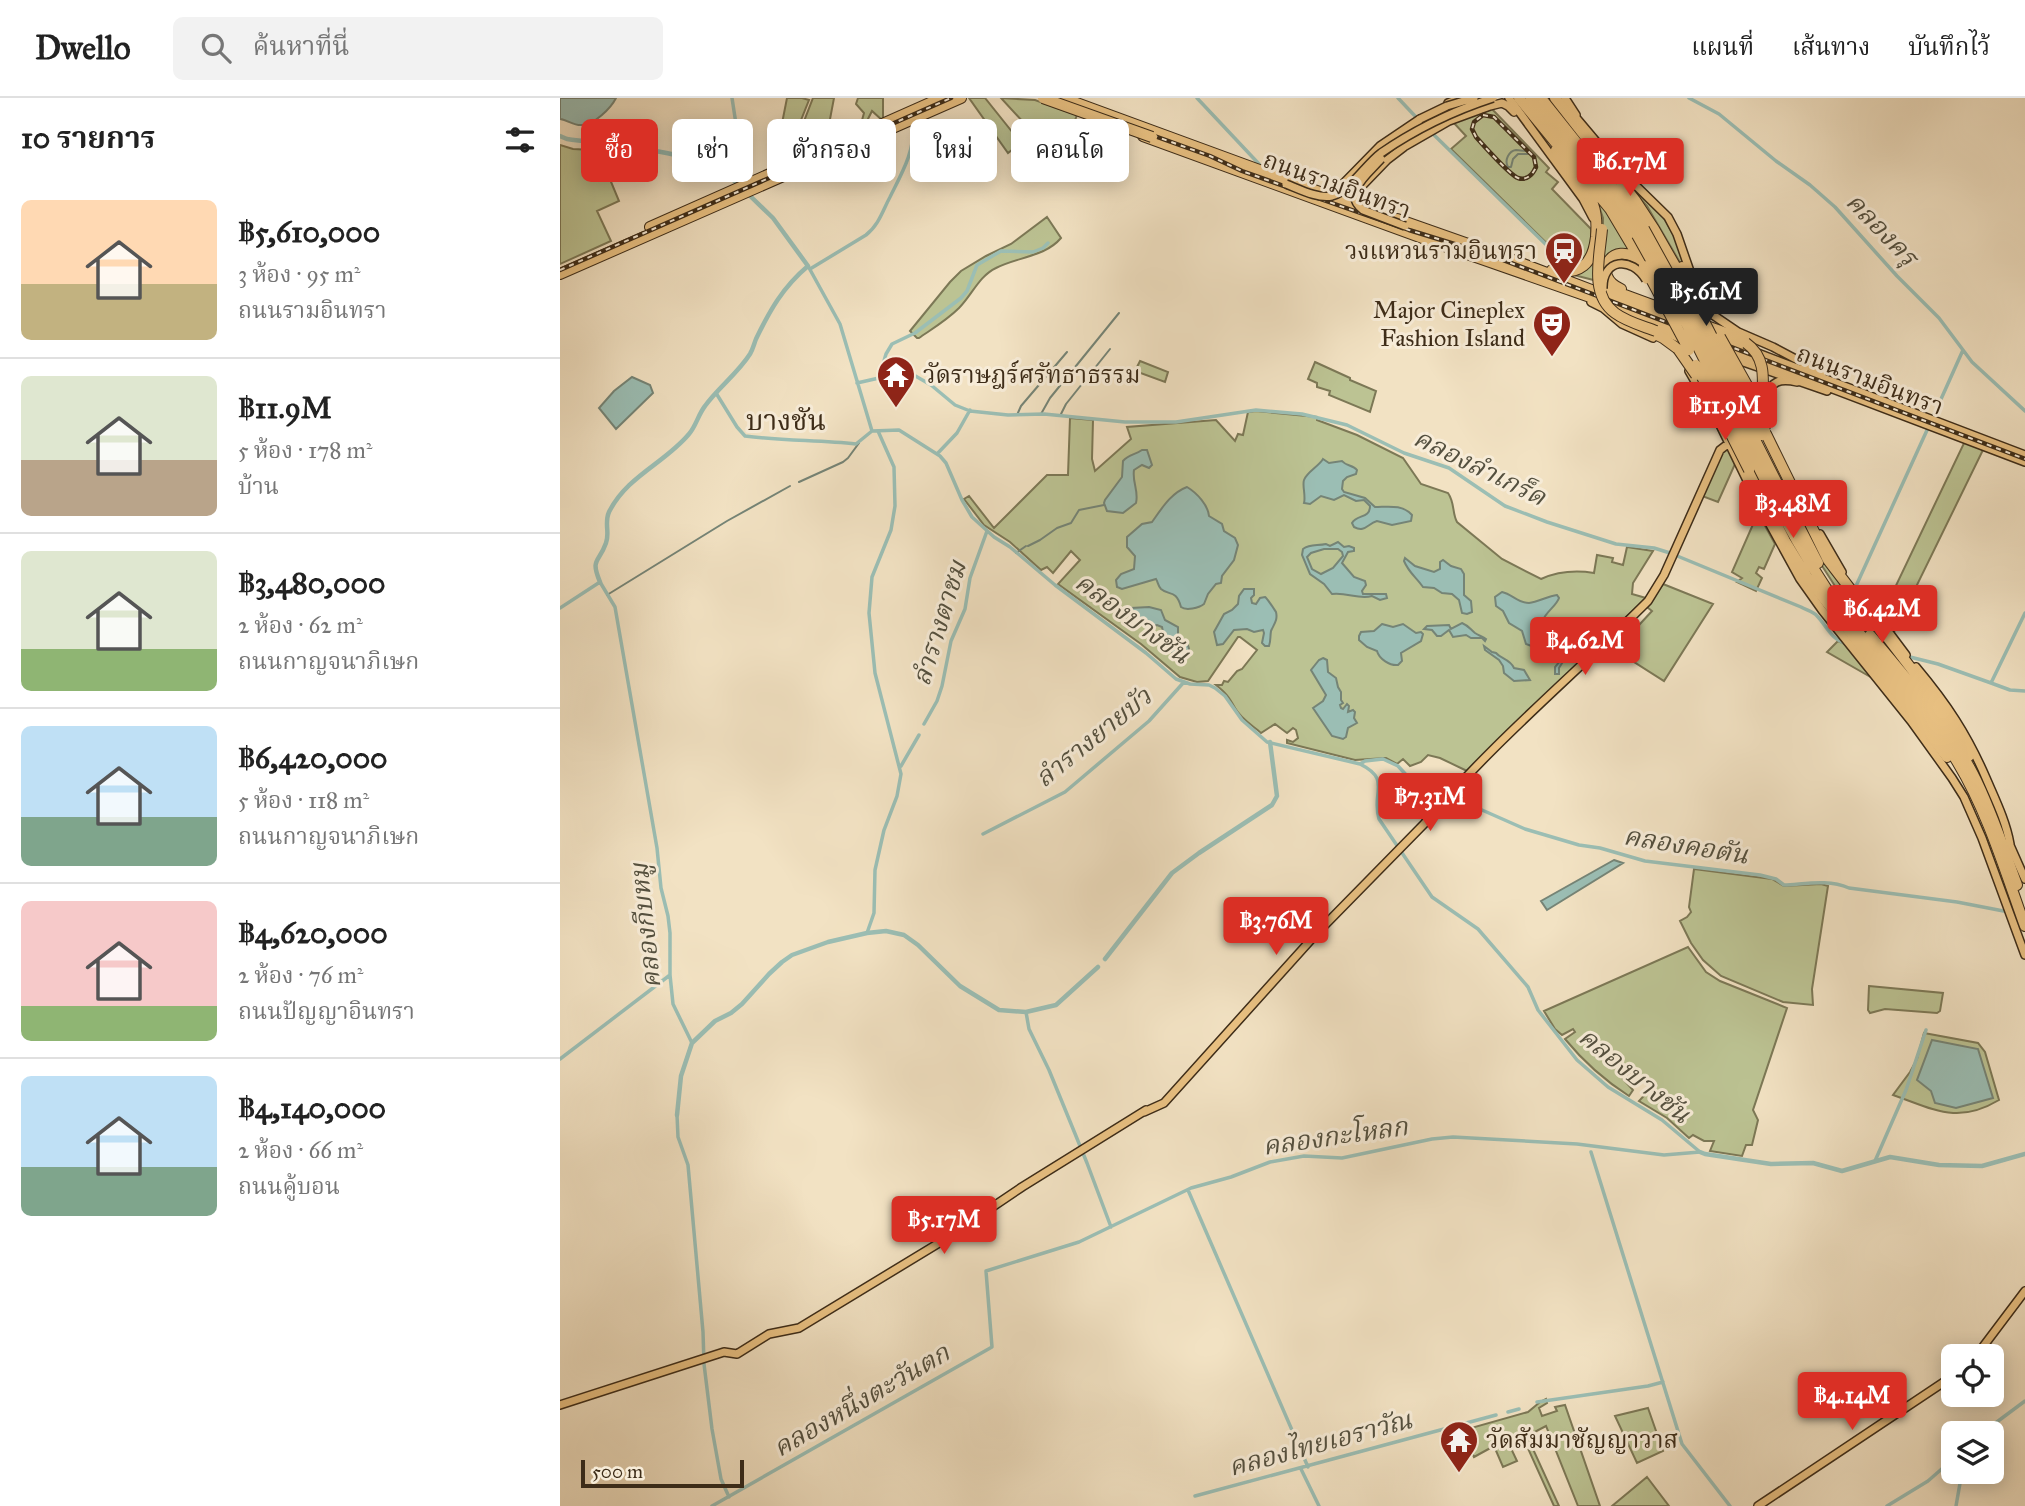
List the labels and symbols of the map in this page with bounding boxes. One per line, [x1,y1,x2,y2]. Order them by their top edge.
pin: ฿6.17M [1573,139,1687,198]
street label: ถนนรามอินทรา [1259,144,1415,226]
water label: คลองครุ [1839,186,1927,275]
station icon: วงแหวนรามอินทรา [1543,230,1585,285]
place label: วงแหวนรามอินทรา [1345,236,1537,266]
pin: ฿5.61M [1649,268,1763,328]
place label: Major Cineplex Fashion Island [1373,295,1525,353]
theatre icon: Major Cineplex Fashion Island [1531,303,1573,358]
street label: ถนนรามอินทรา [1792,338,1948,422]
temple icon: วัดราษฎร์ศรัทธาธรรม [875,354,917,409]
place label: วัดราษฎร์ศรัทธาธรรม [923,359,1140,390]
pin: ฿11.9M [1668,382,1782,442]
district label: บางชัน [746,403,826,438]
water label: คลองลำเกร็ด [1409,421,1552,513]
pin: ฿3.48M [1736,480,1850,540]
water label: ลำรางตาชม [905,556,973,689]
water label: คลองบางชัน [1069,566,1197,671]
pin: ฿6.42M [1825,586,1939,645]
pin: ฿4.62M [1528,618,1642,677]
water label: ลำรางยายบัว [1028,679,1159,794]
pin: ฿7.31M [1373,774,1487,833]
water label: คลองคอตัน [1621,819,1751,871]
water label: คลองกีบหมู [622,861,668,990]
pin: ฿3.76M [1219,898,1333,957]
water label: คลองบางชัน [1573,1020,1698,1130]
water label: คลองกะโหลก [1260,1108,1411,1162]
pin: ฿5.17M [887,1196,1001,1256]
water label: คลองหนึ่งตะวันตก [765,1333,956,1464]
pin: ฿4.14M [1795,1372,1909,1432]
water label: คลองไทยเอราวัณ [1224,1401,1415,1483]
temple icon: วัดสัมมาชัญญาวาส [1438,1419,1480,1474]
place label: วัดสัมมาชัญญาวาส [1486,1425,1678,1455]
scale bar [581,1457,744,1489]

